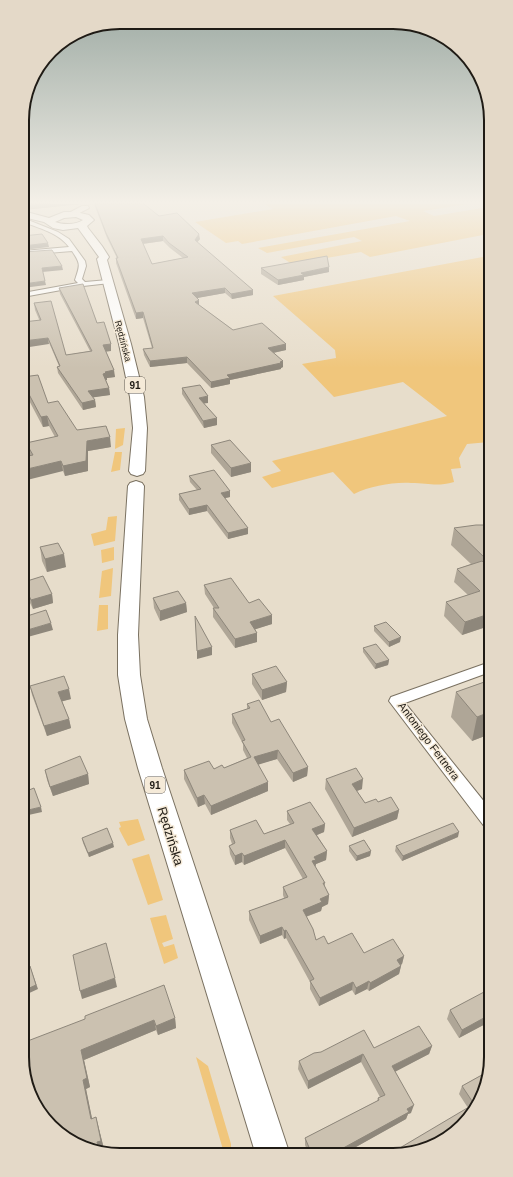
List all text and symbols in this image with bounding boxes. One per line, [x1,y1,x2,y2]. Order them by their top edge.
street label: Rędzińska [113,319,133,363]
road number: 91 [125,377,145,393]
street label: Antoniego Fertnera [396,700,463,783]
road number: 91 [145,777,165,793]
street label: Rędzińska [154,805,187,868]

